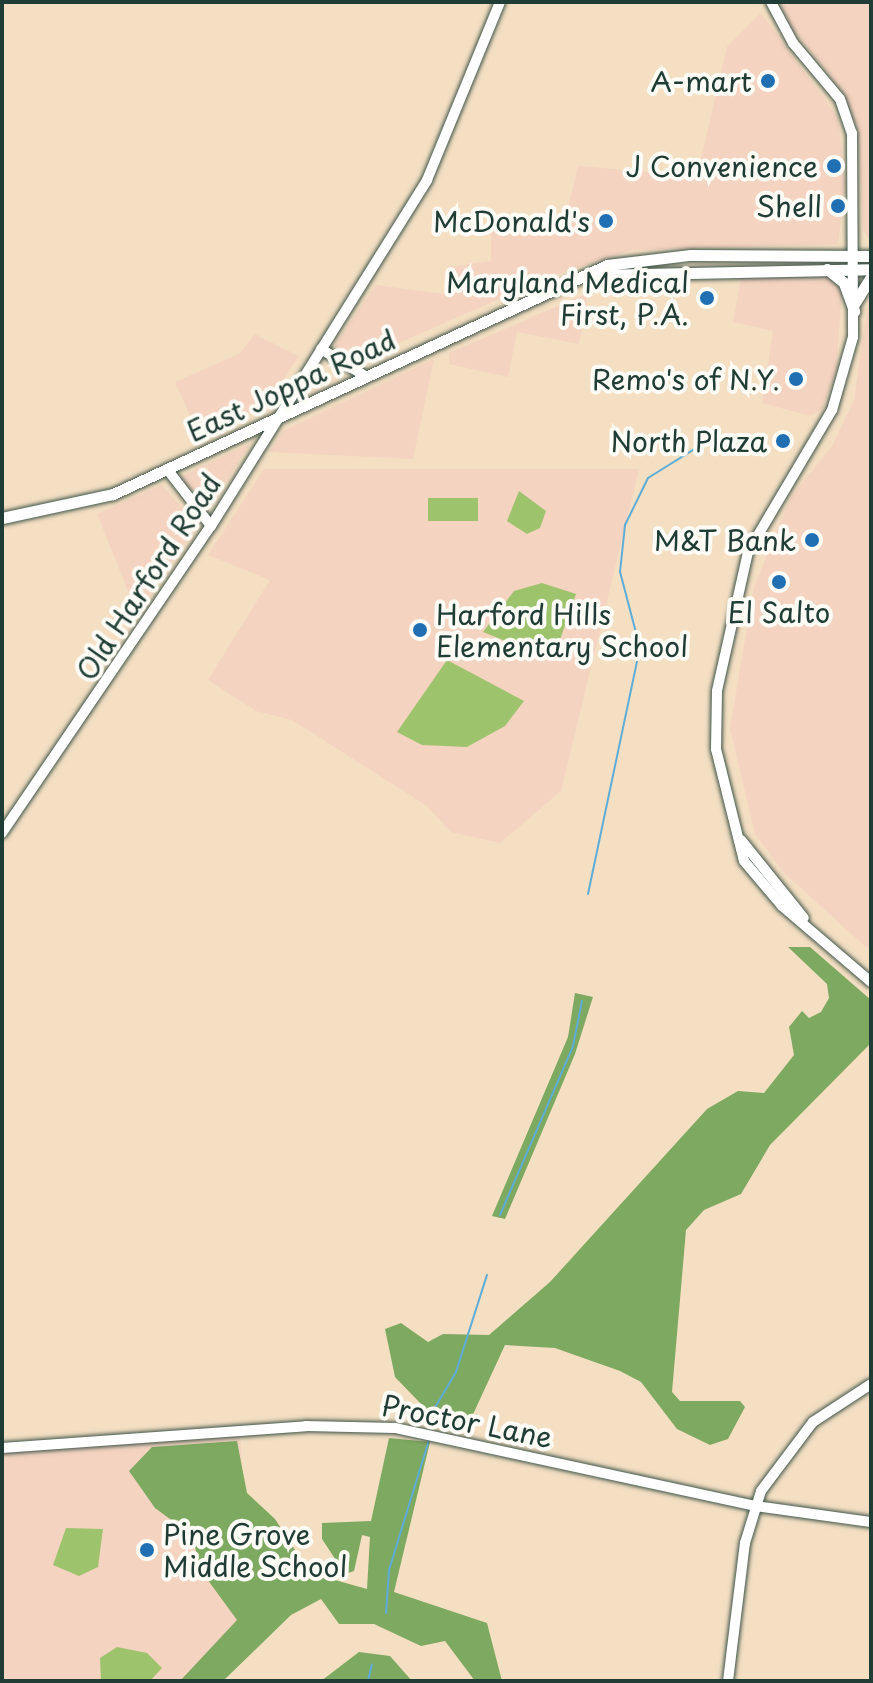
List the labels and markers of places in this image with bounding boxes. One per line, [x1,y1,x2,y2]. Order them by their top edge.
place label: A-mart [650,64,752,98]
marker: A-mart [759,72,777,90]
place label: J Convenience [625,149,818,183]
marker: J Convenience [825,157,843,175]
place label: Shell [756,189,822,223]
marker: Shell [829,197,847,215]
place label: McDonald's [433,204,590,238]
marker: McDonald's [597,212,615,230]
place label: Maryland Medical First, P.A. [445,265,689,331]
marker: Maryland Medical First, P.A. [696,287,718,309]
place label: Remo's of N.Y. [591,362,780,396]
marker: Remo's of N.Y. [787,370,805,388]
place label: North Plaza [608,424,767,458]
marker: North Plaza [774,432,792,450]
place label: M&T Bank [653,523,796,557]
marker: M&T Bank [803,531,821,549]
marker: El Salto [770,573,788,591]
place label: El Salto [727,595,831,629]
place label: Harford Hills Elementary School [436,597,688,663]
marker: Harford Hills Elementary School [411,621,429,639]
place label: Pine Grove Middle School [163,1517,350,1583]
marker: Pine Grove Middle School [138,1541,156,1559]

